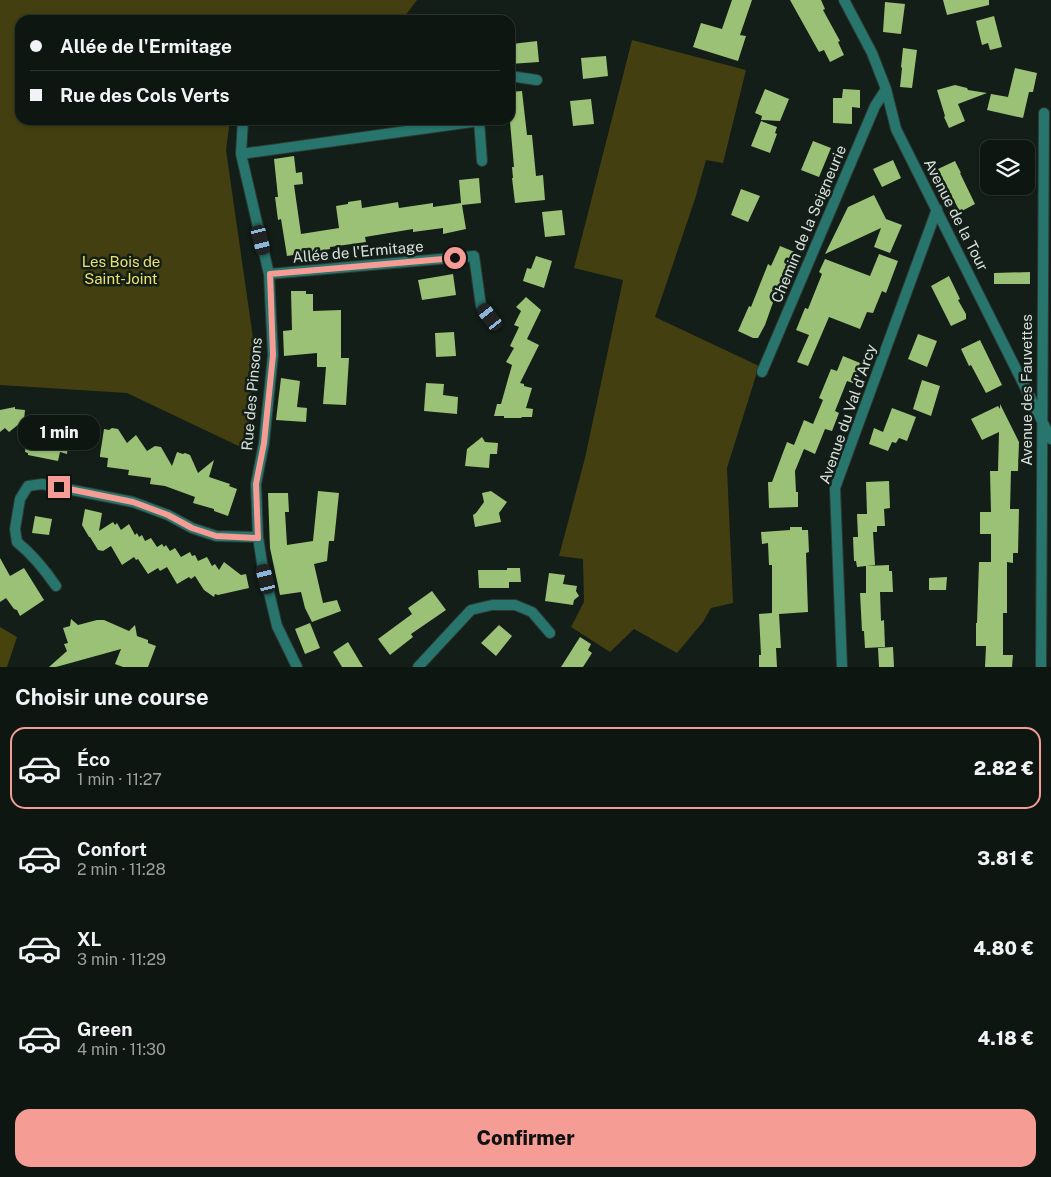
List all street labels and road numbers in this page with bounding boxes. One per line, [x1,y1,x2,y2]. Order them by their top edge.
street label: Chemin de la Seigneurie [768,143,849,305]
street label: Avenue de la Tour [921,156,992,274]
street label: Allée de l'Ermitage [292,237,424,266]
street label: Avenue des Fauvettes [1018,314,1035,466]
street label: Rue des Pinsons [238,337,265,451]
street label: Avenue du Val d'Arcy [816,342,879,486]

